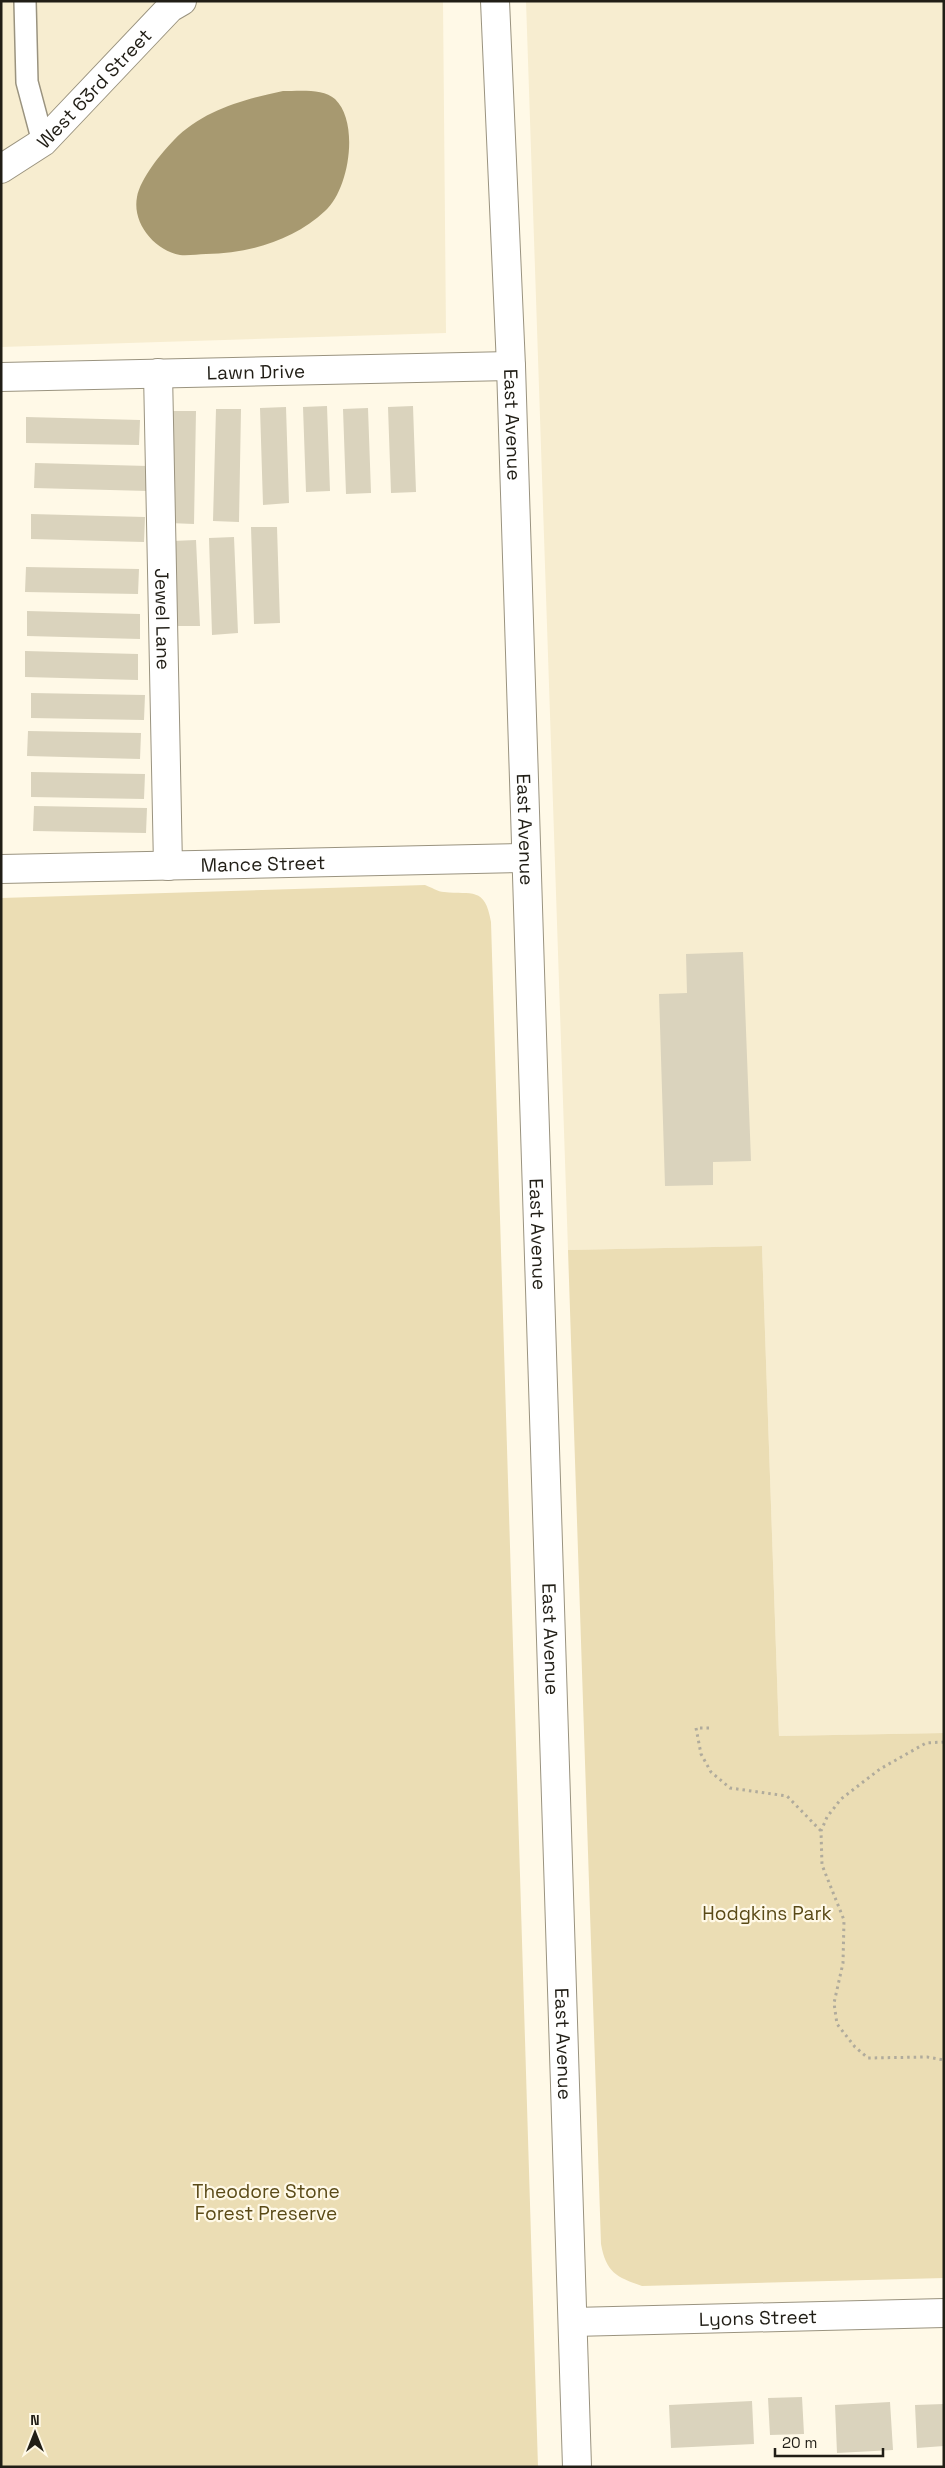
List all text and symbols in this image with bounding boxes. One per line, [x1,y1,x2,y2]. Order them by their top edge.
street label: West 63rd Street [31,23,157,154]
street label: Lawn Drive [206,358,305,386]
street label: East Avenue [498,368,527,481]
street label: Jewel Lane [149,568,176,670]
street label: East Avenue [511,773,539,886]
street label: Mance Street [200,850,326,878]
street label: East Avenue [524,1178,552,1291]
street label: East Avenue [536,1583,565,1695]
park label: Hodgkins Park [702,1901,832,1926]
street label: East Avenue [549,1988,577,2100]
park label: Theodore Stone Forest Preserve [192,2179,340,2226]
street label: Lyons Street [698,2304,817,2332]
north arrow [10,2408,60,2458]
text: N [30,2411,40,2429]
scale bar [775,2426,882,2458]
text: 20 m [782,2433,817,2452]

